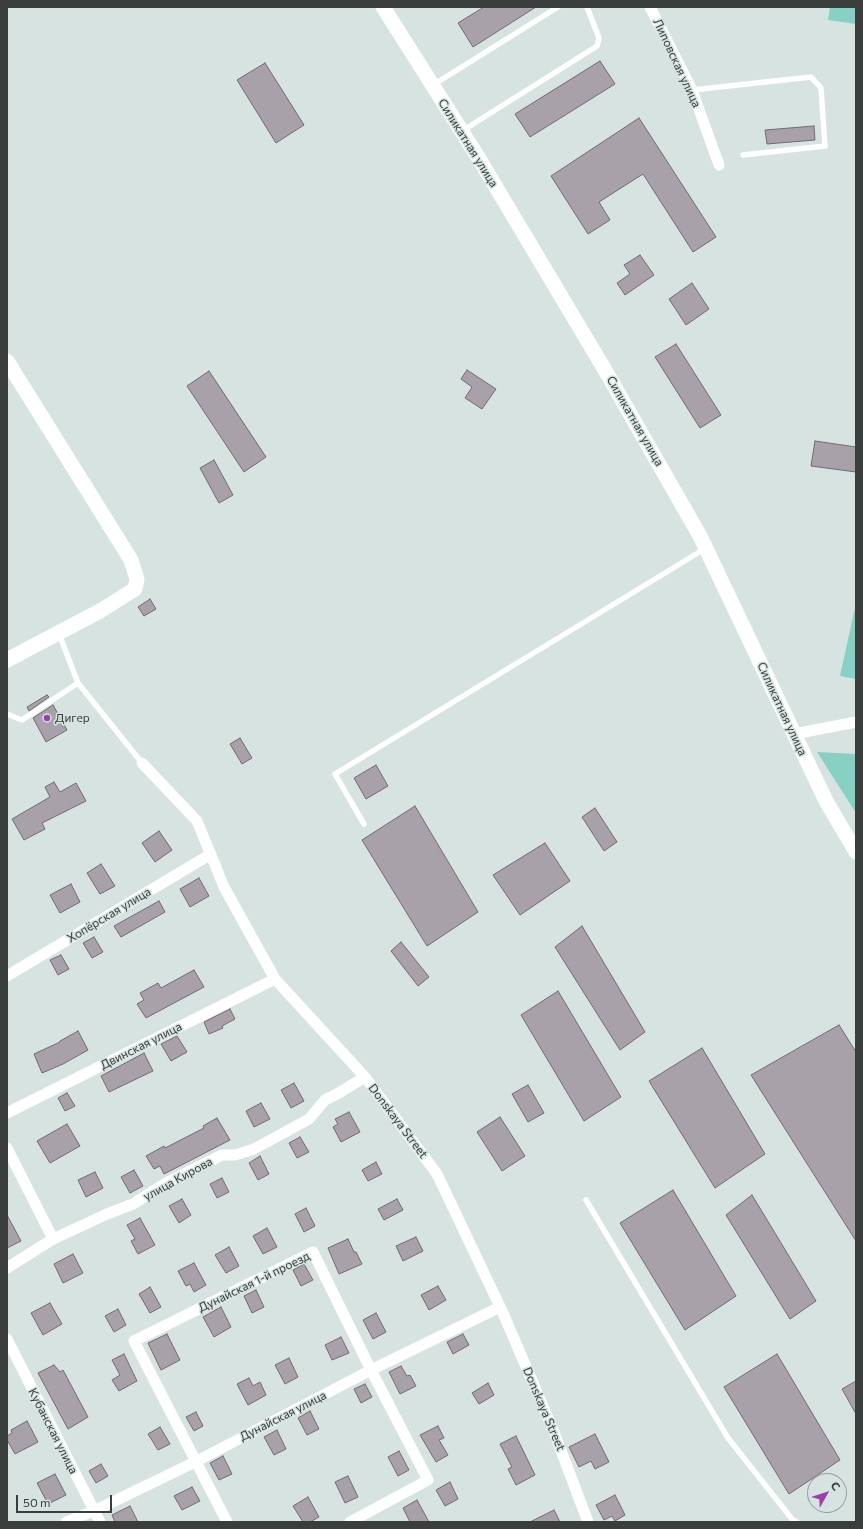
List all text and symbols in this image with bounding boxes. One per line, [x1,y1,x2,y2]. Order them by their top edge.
street label: Липовская улица [650,16,704,110]
street label: Силикатная улица [435,96,501,190]
street label: Силикатная улица [603,373,667,469]
street label: Силикатная улица [754,660,810,758]
place label: Дигер [55,711,90,725]
marker: Дигер [42,713,52,723]
street label: Хопёрская улица [65,884,153,946]
street label: Двинская улица [98,1019,184,1073]
street label: Donskaya Street [365,1081,431,1161]
street label: улица Кирова [141,1154,215,1204]
street label: Дунайская 1-й проезд [196,1249,312,1315]
street label: Donskaya Street [520,1365,568,1453]
street label: Кубанская улица [25,1386,81,1476]
street label: Дунайская улица [237,1388,329,1444]
north arrow [807,1473,847,1513]
text: С [829,1479,843,1493]
scale bar [18,1487,114,1513]
text: 50 m [23,1495,51,1509]

